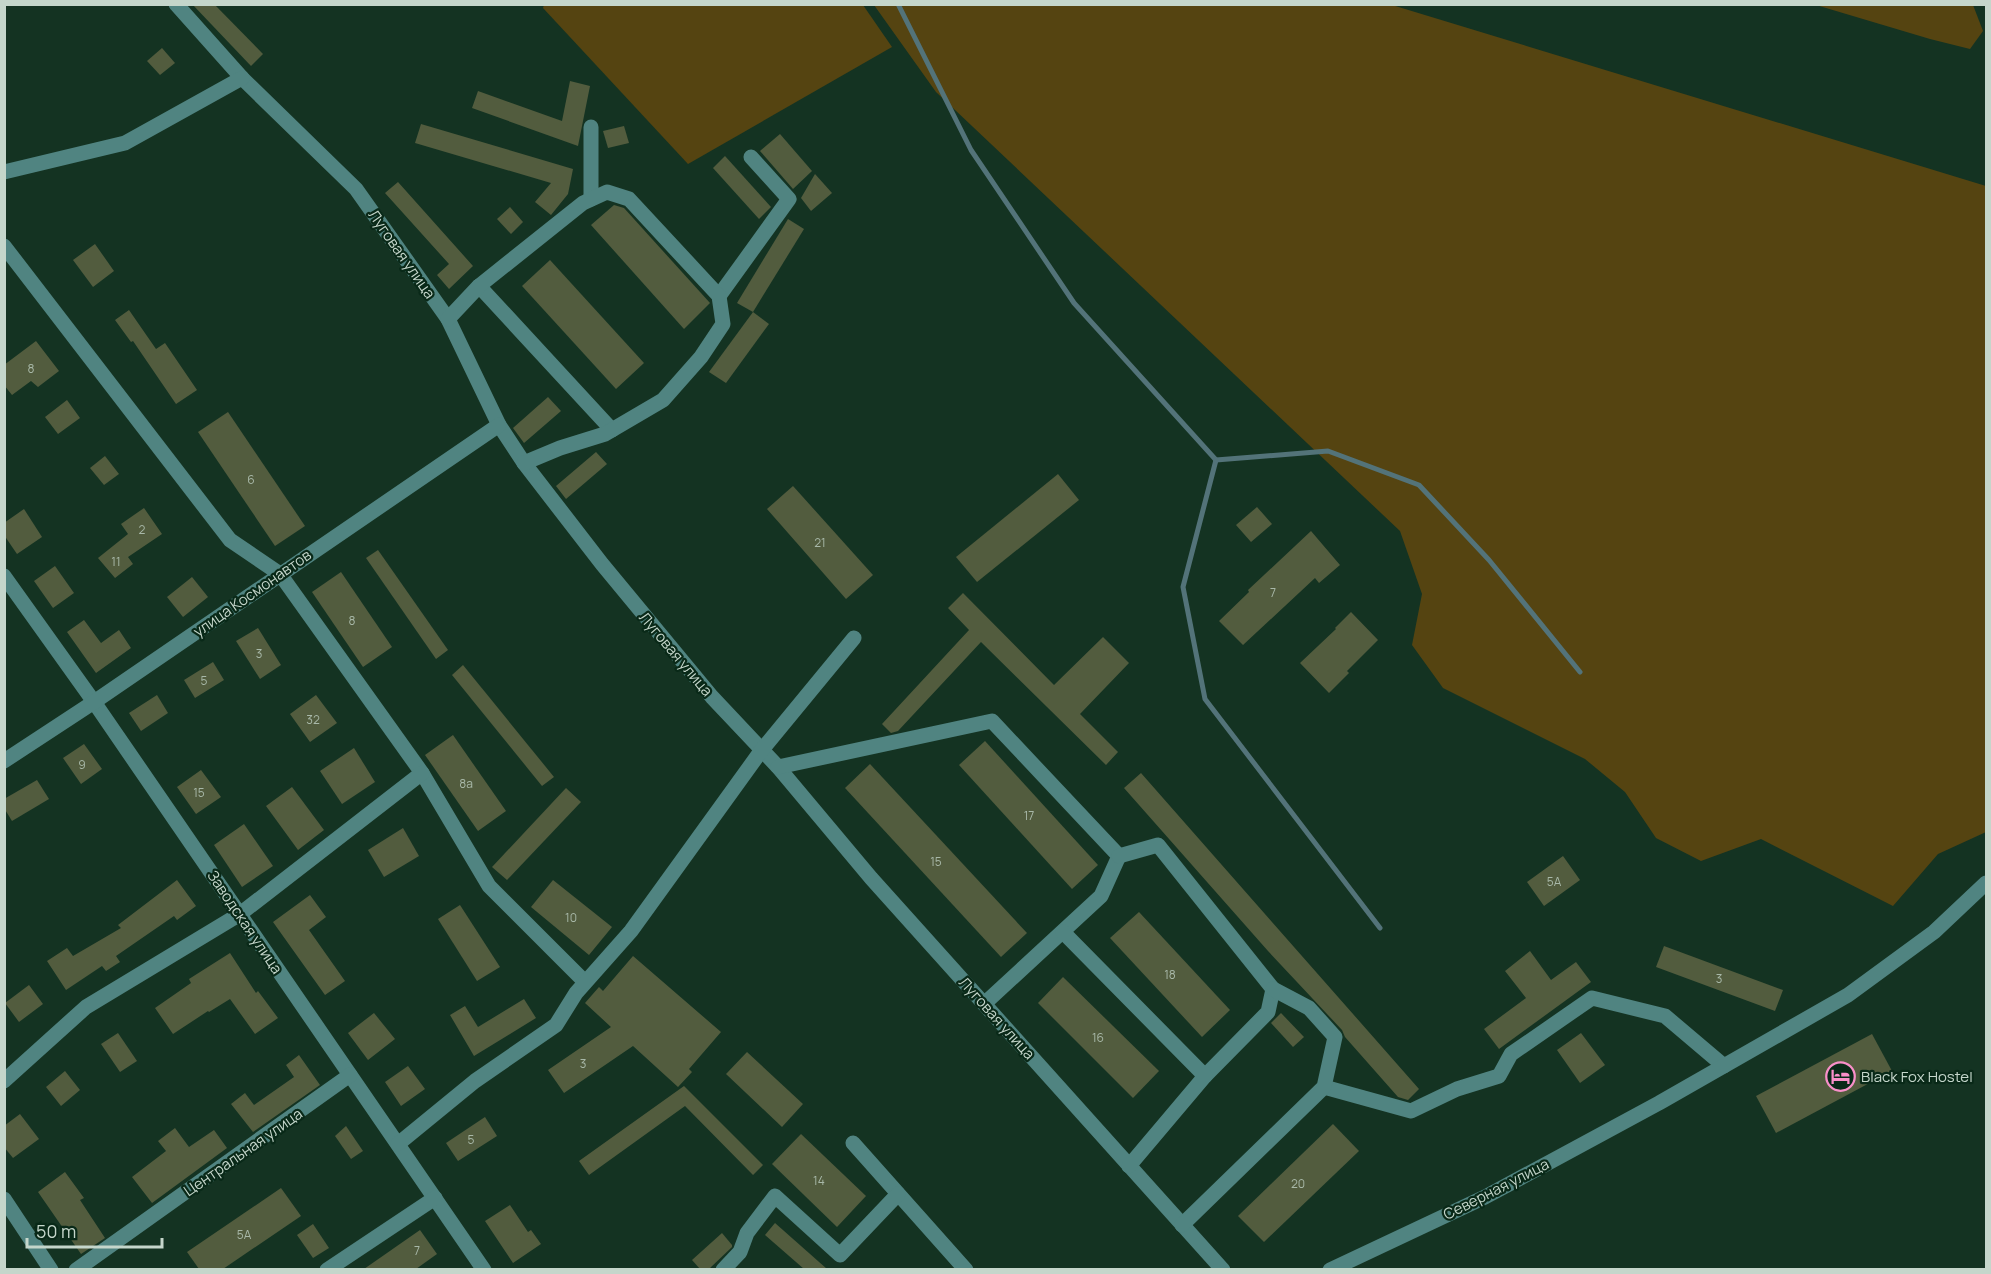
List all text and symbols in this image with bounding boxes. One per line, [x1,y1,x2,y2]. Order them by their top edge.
street label: Луговая улица [364,205,440,303]
house number: 8 [28,360,35,377]
house number: 6 [247,471,255,488]
house number: 2 [139,521,146,538]
house number: 21 [814,534,826,551]
street label: улица Космонавтов [189,544,315,642]
house number: 11 [111,553,121,570]
house number: 7 [1270,584,1276,601]
street label: Луговая улица [634,607,718,701]
house number: 8 [349,612,356,629]
house number: 3 [256,645,262,662]
house number: 5 [201,672,208,689]
house number: 32 [306,711,320,728]
house number: 9 [78,756,86,773]
house number: 8а [459,775,473,792]
house number: 15 [193,784,205,801]
house number: 17 [1024,807,1034,824]
house number: 15 [930,853,942,870]
street label: Заводская улица [202,866,288,978]
house number: 5А [1547,873,1562,890]
house number: 10 [565,909,577,926]
house number: 18 [1164,966,1176,983]
house number: 3 [1716,970,1722,987]
street label: Луговая улица [954,972,1040,1064]
house number: 16 [1092,1029,1104,1046]
house number: 3 [580,1055,586,1072]
hotel icon: Black Fox Hostel [1824,1060,1856,1092]
place label: Black Fox Hostel [1861,1066,1973,1087]
street label: Центральная улица [179,1103,307,1201]
house number: 5 [468,1131,475,1148]
street label: Северная улица [1440,1153,1552,1225]
house number: 14 [813,1172,825,1189]
house number: 20 [1291,1175,1305,1192]
scale bar [27,1211,162,1249]
text: 50 m [36,1219,76,1243]
house number: 5А [237,1226,252,1243]
house number: 7 [414,1242,420,1259]

